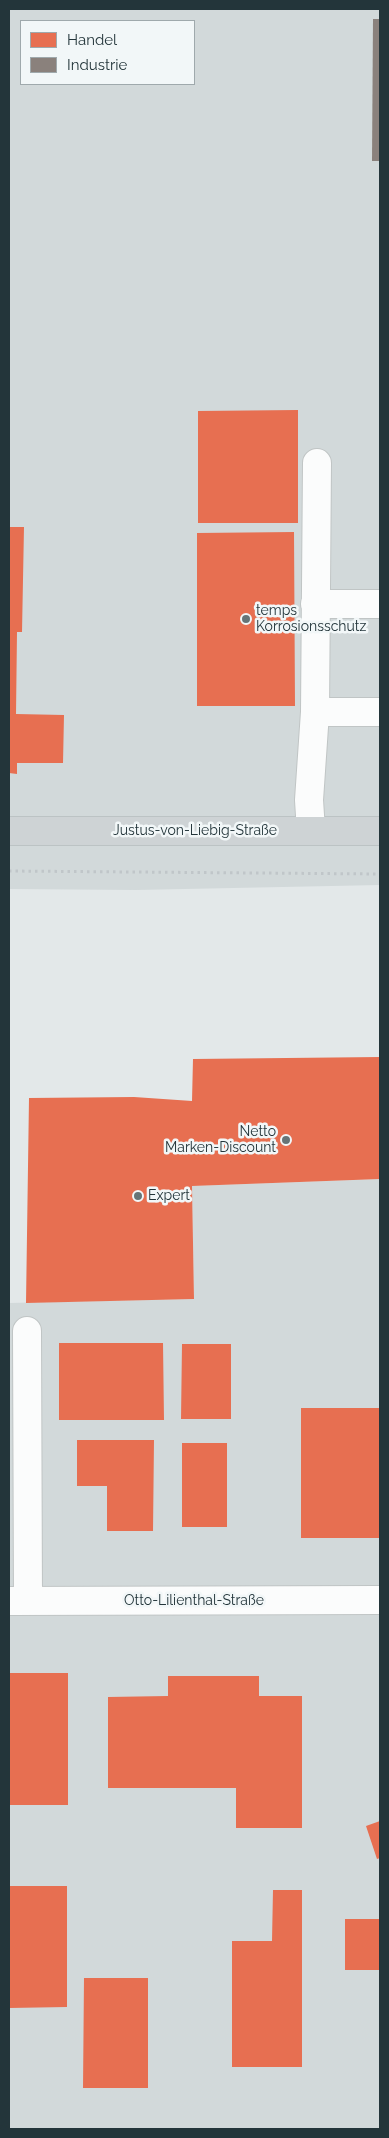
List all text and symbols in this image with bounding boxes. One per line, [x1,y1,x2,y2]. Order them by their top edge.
legend [20,20,195,85]
text: Handel [67,31,117,49]
text: Industrie [67,56,127,74]
place label: temps Korrosionsschutz [256,603,366,636]
marker: temps Korrosionsschutz [240,613,252,625]
street label: Justus-von-Liebig-Straße [113,823,277,839]
place label: Netto Marken-Discount [165,1124,276,1156]
marker: Netto Marken-Discount [280,1134,292,1146]
place label: Expert [148,1188,190,1204]
marker: Expert [132,1190,144,1202]
street label: Otto-Lilienthal-Straße [124,1593,264,1609]

